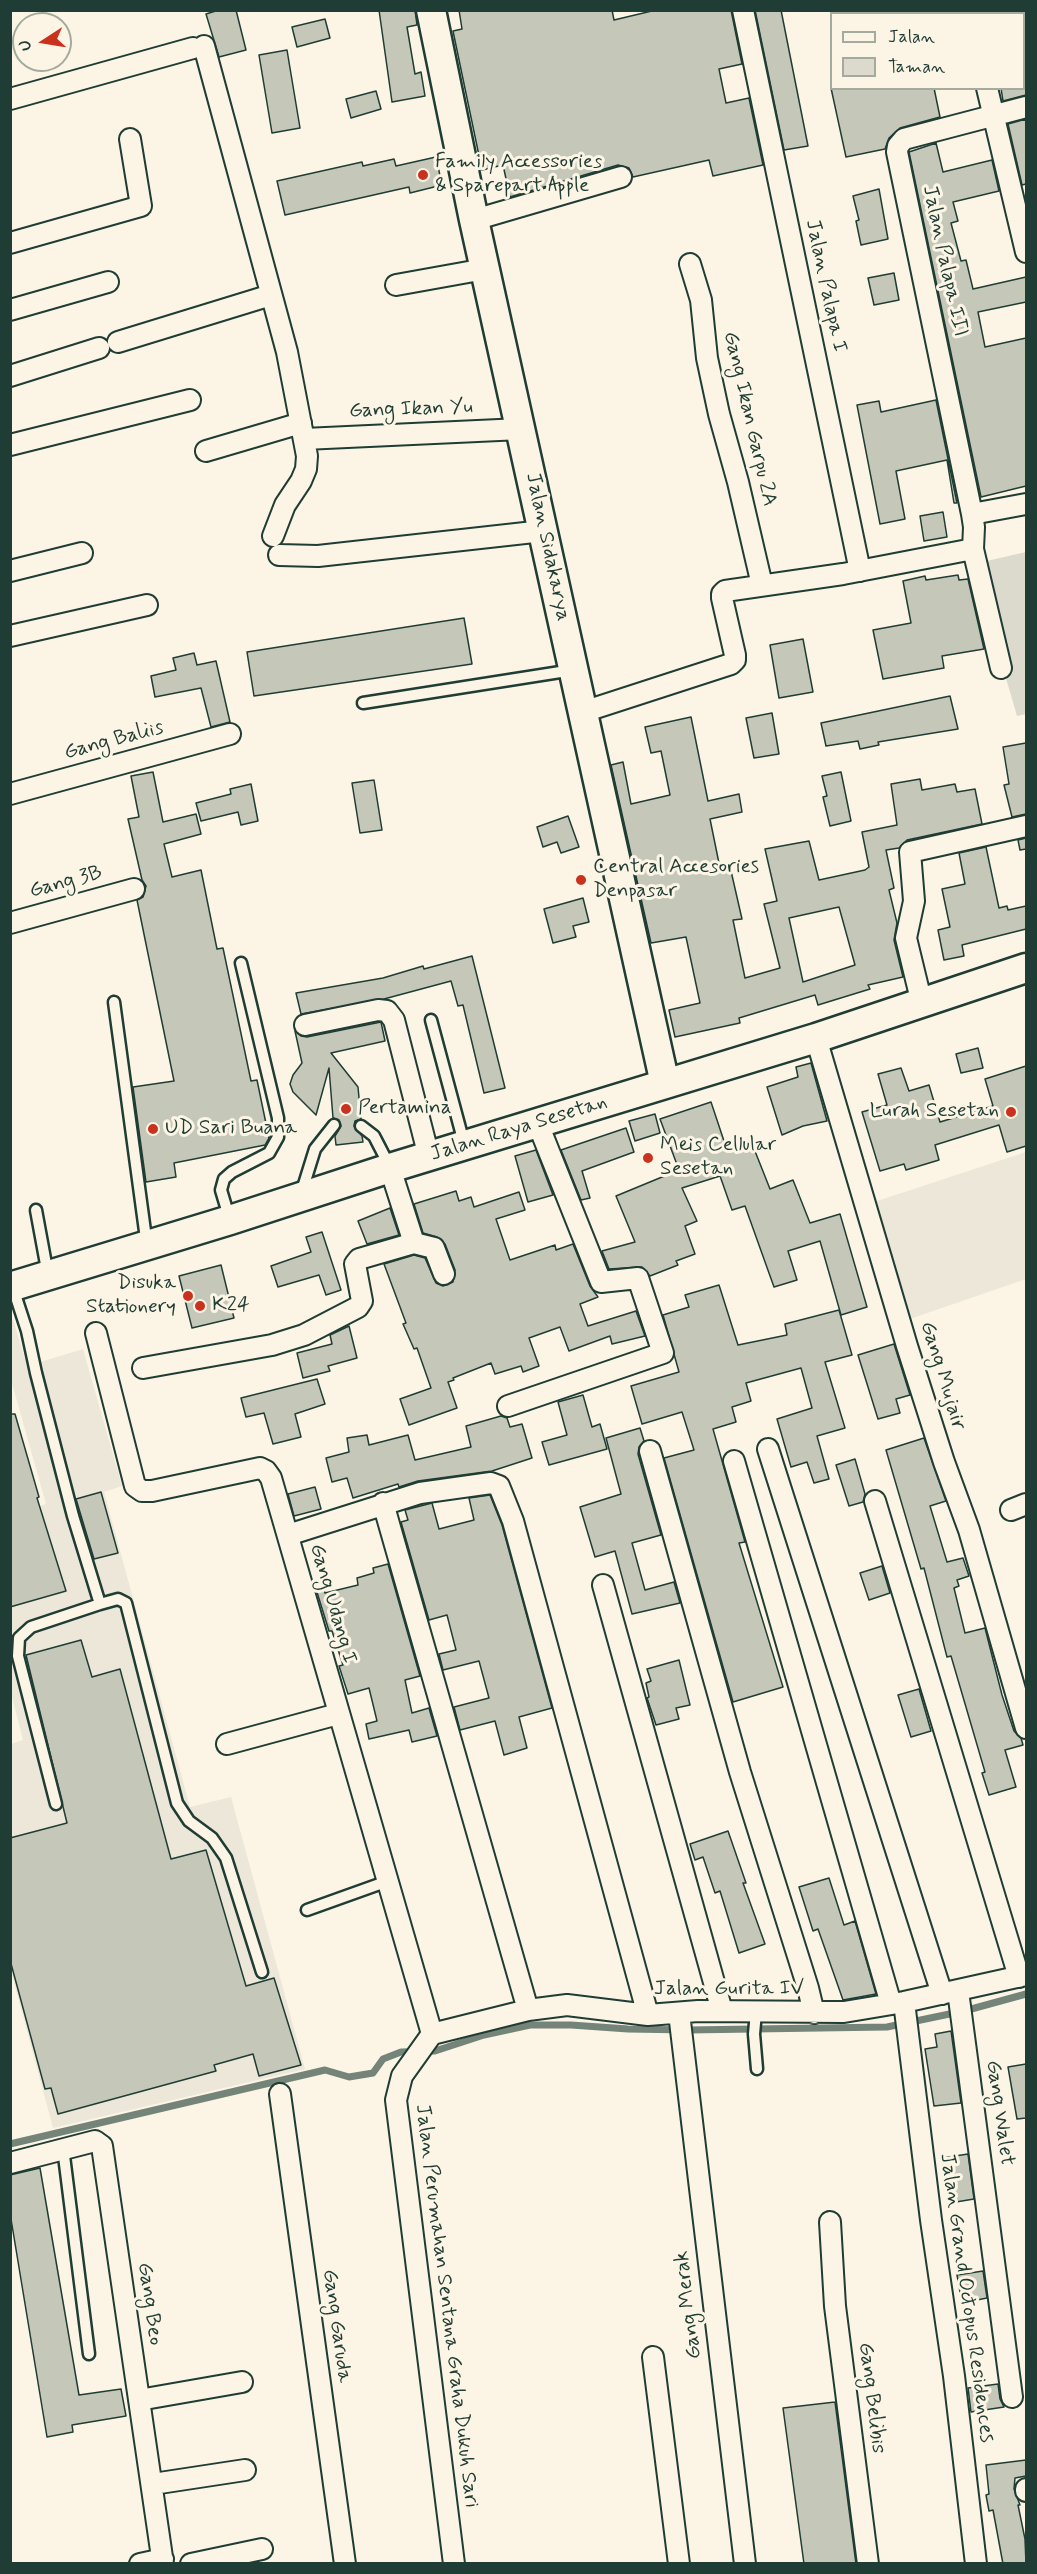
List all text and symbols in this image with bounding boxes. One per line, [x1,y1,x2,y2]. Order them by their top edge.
north arrow [12,12,72,72]
legend [830,12,1025,90]
text: Jalan [888,25,935,49]
text: U [15,38,37,53]
text: Taman [888,55,945,79]
place label: Family Accessories & Sparepart Apple [435,150,602,200]
marker: Family Accessories & Sparepart Apple [416,168,430,182]
street label: Jalan Palapa III [916,183,972,339]
street label: Jalan Palapa I [799,217,851,355]
street label: Gang Ikan Garpu 2A [717,329,781,509]
street label: Gang Ikan Yu [349,395,473,425]
street label: Jalan Sidakarya [519,471,575,623]
street label: Gang Baliis [62,716,166,766]
place label: Central Accesories Denpasar [593,855,759,905]
street label: Gang 3B [27,861,105,905]
marker: Central Accesories Denpasar [574,873,588,887]
street label: Jalan Raya Sesetan [428,1090,610,1168]
place label: Pertamina [358,1096,452,1122]
place label: Lurah Sesetan [870,1099,999,1125]
marker: Pertamina [339,1102,353,1116]
marker: Lurah Sesetan [1004,1105,1018,1119]
place label: UD Sari Buana [165,1116,297,1142]
marker: UD Sari Buana [146,1122,160,1136]
place label: Meis Cellular Sesetan [660,1133,776,1183]
marker: Meis Cellular Sesetan [641,1151,655,1165]
place label: Disuka Stationery [86,1271,176,1321]
marker: Disuka Stationery [181,1289,195,1303]
place label: K24 [212,1293,250,1319]
marker: K24 [193,1299,207,1313]
street label: Gang Mujair [913,1318,971,1434]
street label: Gang Udang I [303,1541,361,1667]
street label: Jalan Gurita IV [654,1977,804,2003]
street label: Gang Walet [979,2059,1019,2167]
street label: Jalan Perumahan Sentana Graha Dukuh Sari [409,2103,483,2509]
street label: Jalan Grand Octopus Residences [933,2152,999,2444]
street label: Gang Merak [670,2249,708,2361]
street label: Gang Beo [131,2261,167,2347]
street label: Gang Garuda [316,2268,356,2384]
street label: Gang Belibis [852,2341,890,2455]

